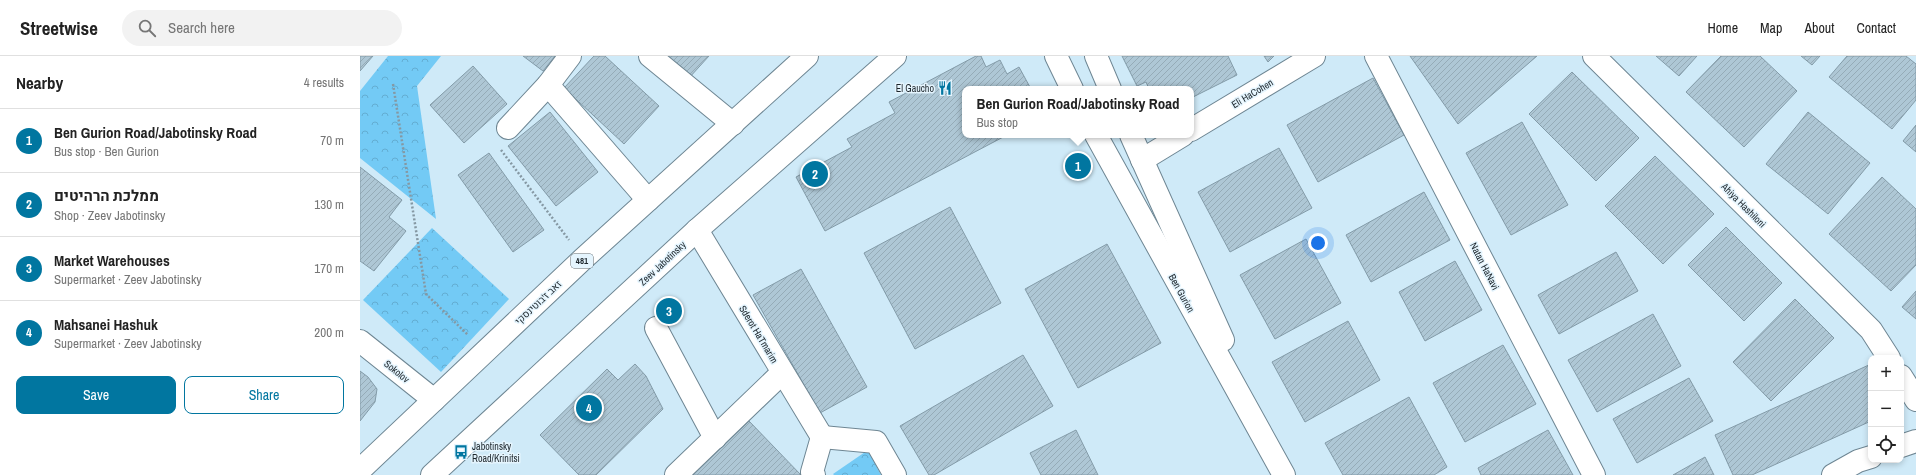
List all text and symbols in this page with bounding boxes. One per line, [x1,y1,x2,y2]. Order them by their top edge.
search box [122,10,402,46]
text: Streetwise [20,15,98,41]
icon: search [136,17,158,39]
text: Search here [168,17,235,38]
text: Home [1707,19,1738,37]
text: Map [1760,19,1782,37]
text: About [1804,19,1834,37]
text: Contact [1856,19,1896,37]
text: Nearby [16,71,63,94]
text: 4 results [304,74,344,91]
street label: Eli HaCohen [1229,76,1276,111]
restaurant icon: El Gaucho [937,80,953,96]
place label: El Gaucho [896,82,934,95]
popup [962,86,1194,138]
text: Ben Gurion Road/Jabotinsky Road [977,93,1180,114]
text: Bus stop [977,114,1018,131]
text: Ben Gurion Road/Jabotinsky Road [54,122,257,143]
text: 1 [26,132,32,149]
text: 70 m [320,132,344,149]
text: Bus stop · Ben Gurion [54,143,159,160]
pin: 1 [1065,151,1091,181]
pin: 2 [802,159,828,189]
street label: Ahiya Hashiloni [1718,180,1769,230]
text: ממלכת הרהיטים [54,185,159,206]
text: 2 [26,196,32,213]
text: 130 m [314,196,344,213]
text: Shop · Zeev Jabotinsky [54,207,165,224]
your location [1308,233,1328,253]
street label: Zeev Jabotinsky [636,238,689,288]
street label: Natan HaNavi [1467,240,1502,292]
text: Market Warehouses [54,250,170,271]
road number: 481 [571,254,593,268]
text: 3 [26,260,32,277]
text: 170 m [314,260,344,277]
text: Supermarket · Zeev Jabotinsky [54,271,202,288]
street label: Ben Gurion [1166,272,1197,315]
street label: זאב ז'בוטינסקי [512,277,565,327]
pin: 3 [656,296,682,326]
street label: Sderot HaTmarim [736,303,781,366]
text: Mahsanei Hashuk [54,314,158,335]
text: 4 [26,324,32,341]
text: 200 m [314,324,344,341]
text: Supermarket · Zeev Jabotinsky [54,335,202,352]
map controls [1868,355,1904,463]
button: + [1868,355,1904,391]
street label: Sokolov [381,357,413,386]
button: Save [16,376,176,414]
button: Share [184,376,344,414]
button: − [1868,391,1904,427]
pin: 4 [576,393,602,423]
button: locate [1868,427,1904,463]
place label: Jabotinsky Road/Krinitsi [472,440,520,465]
bus stop icon: Jabotinsky Road/Krinitsi [453,444,469,460]

